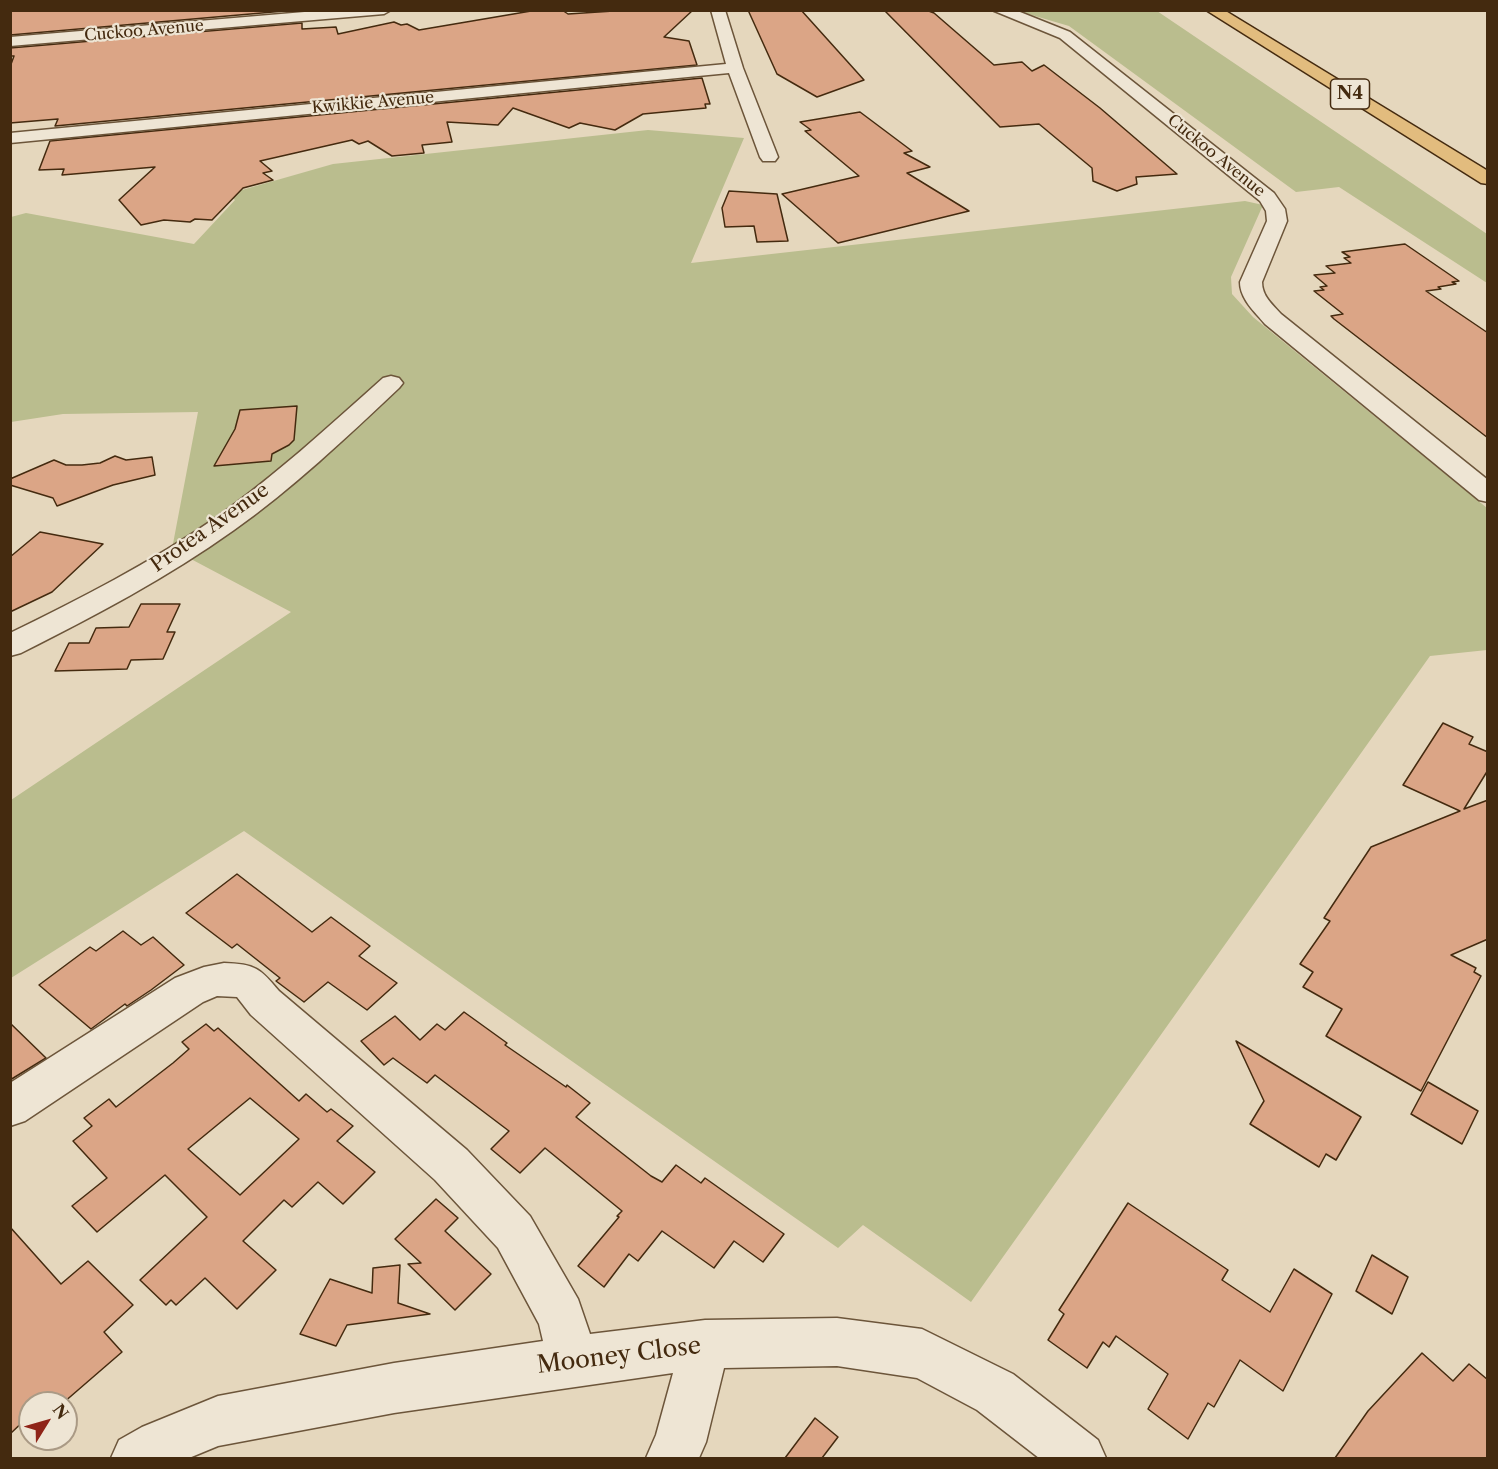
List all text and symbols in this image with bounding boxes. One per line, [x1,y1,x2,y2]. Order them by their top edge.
street label: Cuckoo Avenue [83,16,205,46]
road number: N4 [1330,79,1370,109]
street label: Kwikkie Avenue [311,88,435,118]
street label: Cuckoo Avenue [1163,111,1269,201]
street label: Protea Avenue [146,478,274,578]
street label: Mooney Close [535,1332,703,1380]
north arrow [18,1391,78,1451]
text: N [49,1400,73,1423]

